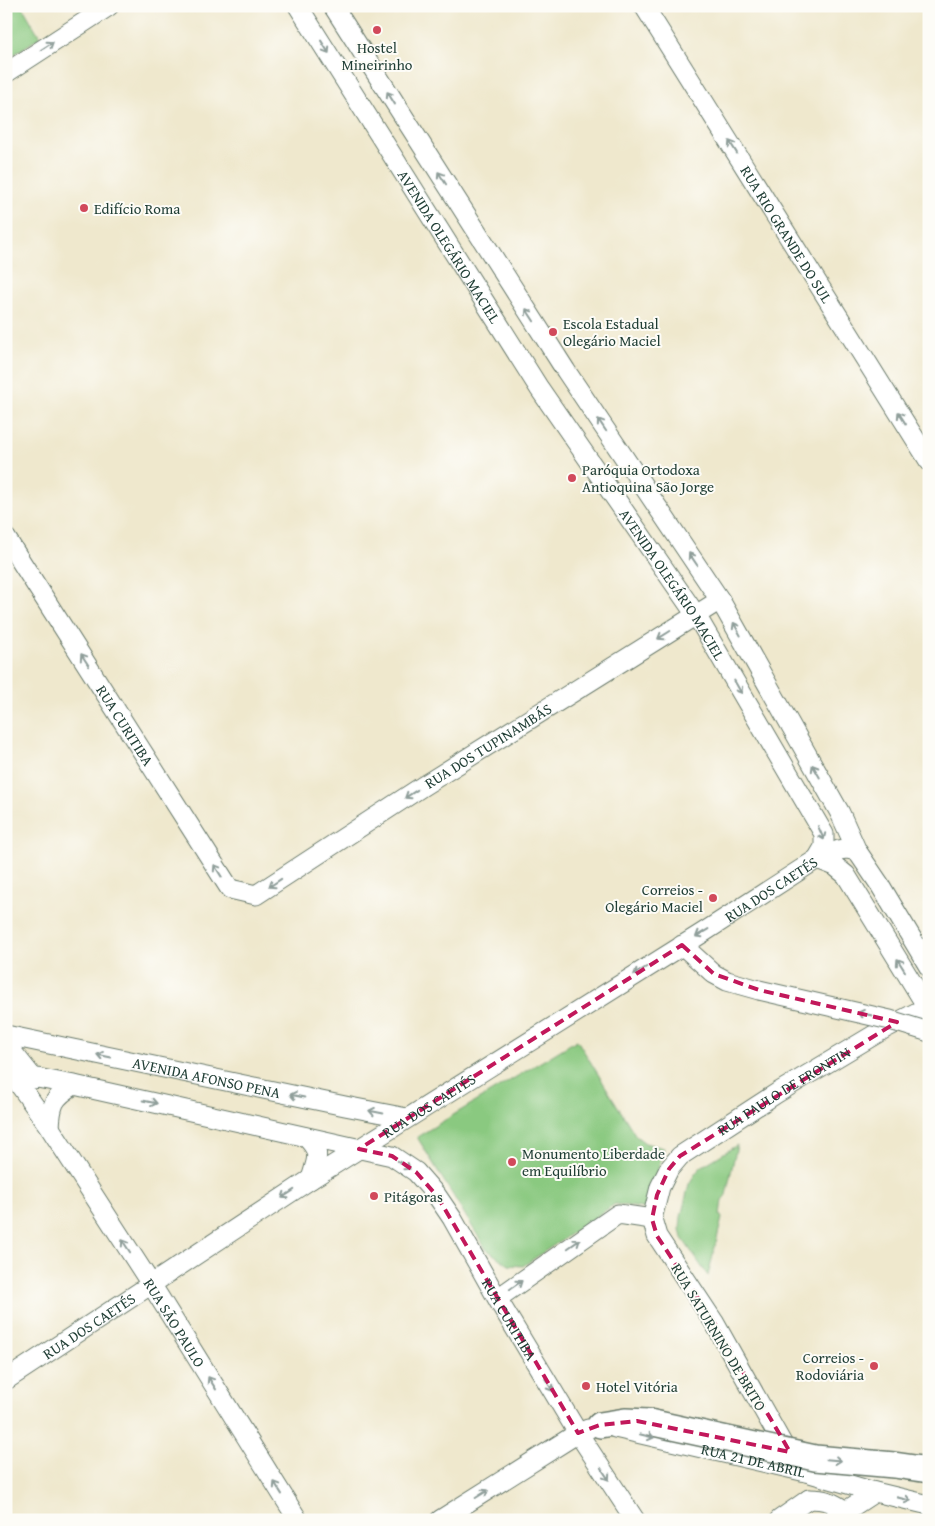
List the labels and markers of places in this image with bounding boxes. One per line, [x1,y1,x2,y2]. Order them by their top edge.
marker: Hostel Mineirinho [371,24,383,36]
place label: Hostel Mineirinho [341,37,413,75]
place label: Edifício Roma [94,198,180,219]
marker: Edifício Roma [78,202,90,214]
place label: Escola Estadual Olegário Maciel [563,313,661,351]
marker: Escola Estadual Olegário Maciel [547,326,559,338]
place label: Paróquia Ortodoxa Antioquina São Jorge [582,459,714,497]
marker: Paróquia Ortodoxa Antioquina São Jorge [566,472,578,484]
place label: Correios - Olegário Maciel [605,879,703,917]
marker: Correios - Olegário Maciel [707,892,719,904]
place label: Monumento Liberdade em Equilíbrio [522,1143,665,1181]
marker: Monumento Liberdade em Equilíbrio [506,1156,518,1168]
place label: Pitágoras [384,1186,443,1207]
marker: Pitágoras [368,1190,380,1202]
place label: Correios - Rodoviária [796,1347,864,1385]
marker: Correios - Rodoviária [868,1360,880,1372]
place label: Hotel Vitória [596,1376,678,1397]
marker: Hotel Vitória [580,1380,592,1392]

